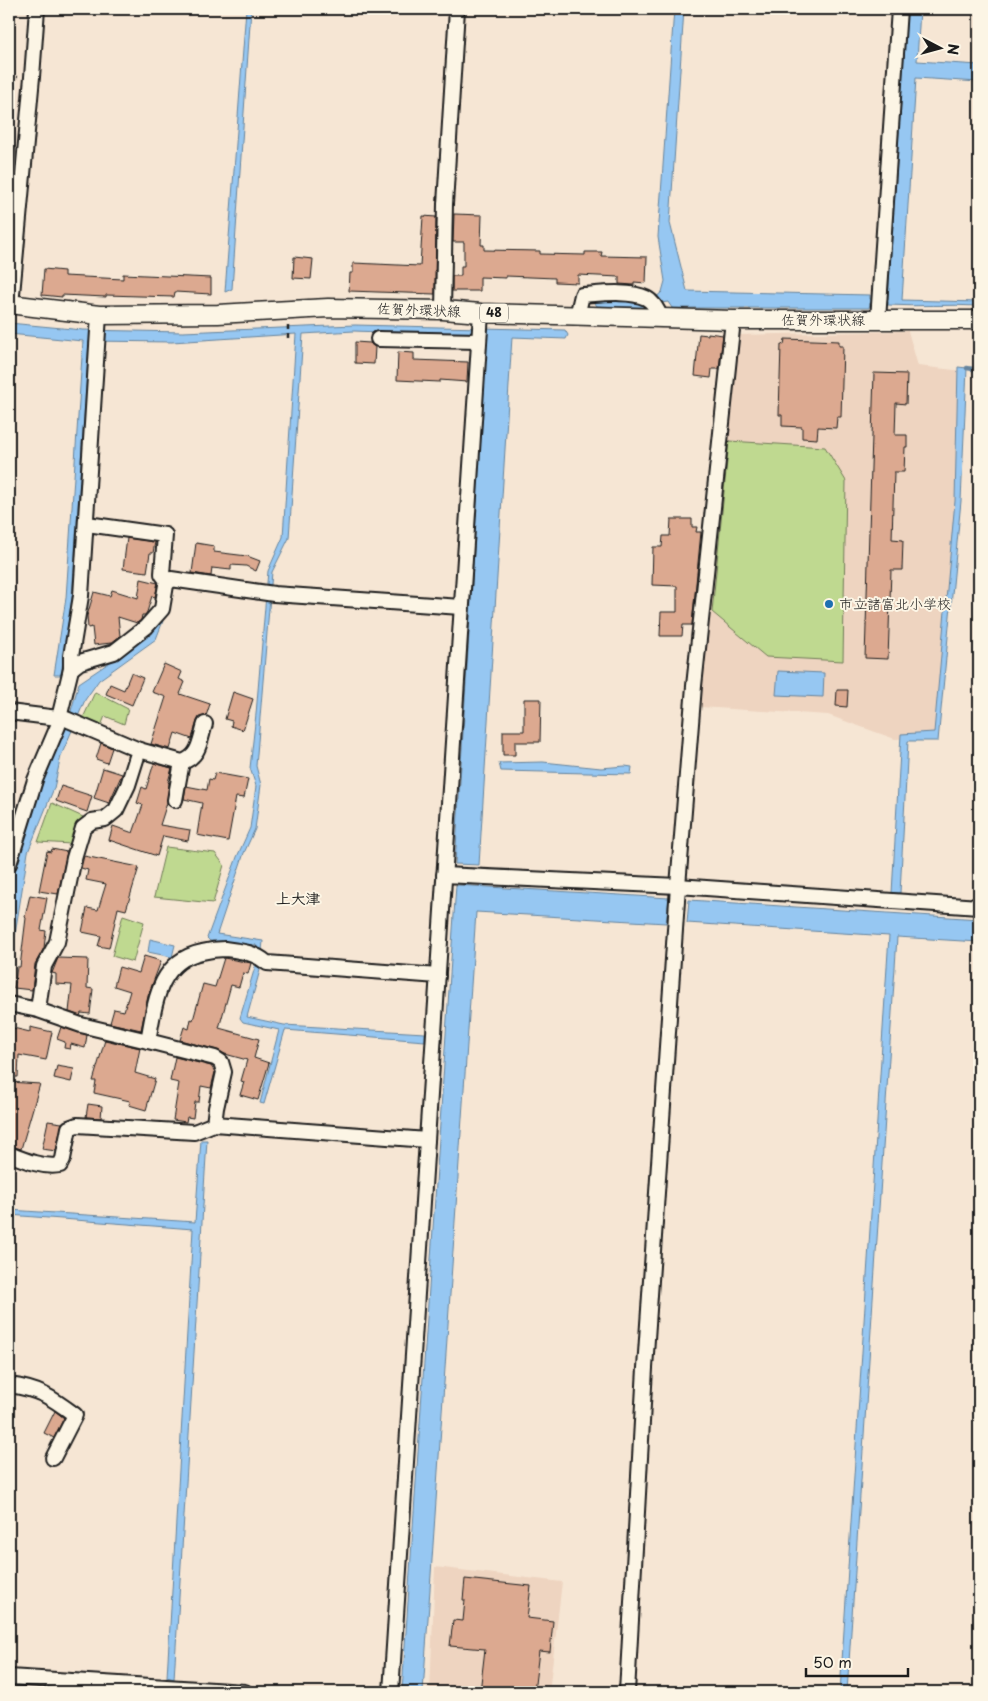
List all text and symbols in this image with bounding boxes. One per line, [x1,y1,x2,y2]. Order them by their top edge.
north arrow [916,22,966,72]
text: N [942,43,964,56]
street label: 佐賀外環状線 [377,298,461,321]
road number: 48 [480,304,508,322]
street label: 佐賀外環状線 [781,309,865,330]
place label: 市立諸富北小学校 [839,593,951,614]
marker: 市立諸富北小学校 [823,598,835,610]
district label: 上大津 [275,886,321,909]
scale bar [806,1646,908,1678]
text: 50 m [813,1650,852,1673]

